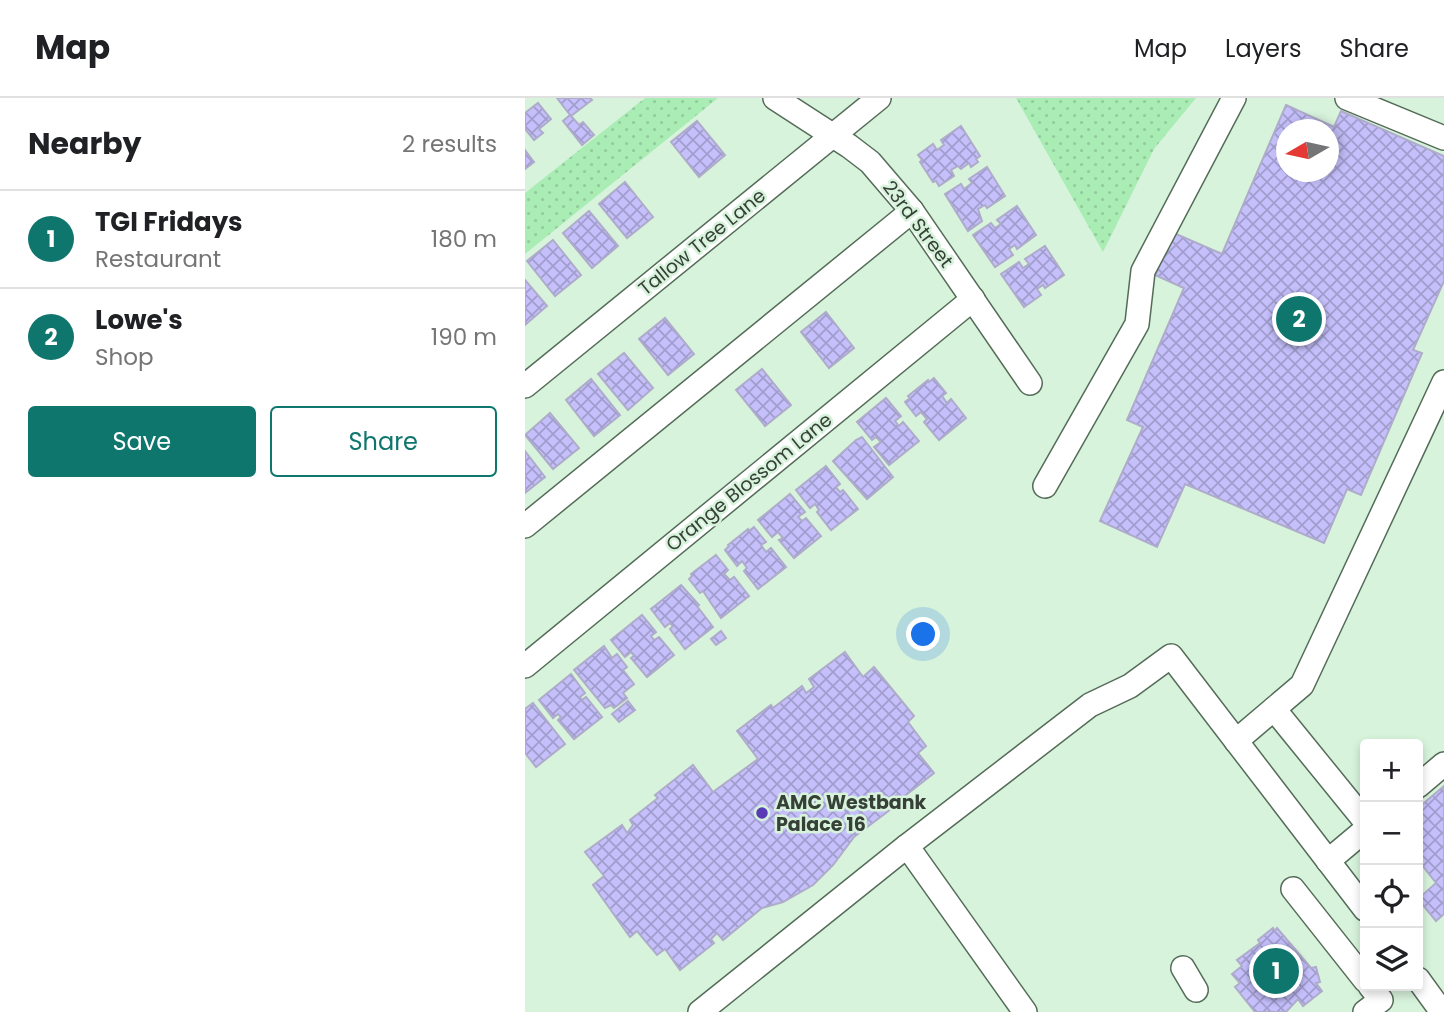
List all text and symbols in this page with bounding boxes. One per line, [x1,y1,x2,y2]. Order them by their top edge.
text: Map [35,24,110,71]
text: Map [1134,32,1187,65]
text: Layers [1225,32,1301,65]
text: Share [1339,32,1409,65]
north arrow [1276,119,1339,182]
text: Nearby [28,122,142,165]
text: 2 results [402,128,497,160]
street label: 23rd Street [876,175,960,273]
street label: Tallow Tree Lane [633,182,771,302]
text: TGI Fridays [95,204,243,240]
text: 1 [47,223,55,255]
text: 180 m [431,223,497,255]
text: Restaurant [95,243,221,275]
pin: 2 [1276,293,1322,345]
text: Lowe's [95,302,183,338]
text: 2 [44,321,58,353]
text: 190 m [431,321,497,353]
text: Shop [95,341,154,373]
button: Save [28,406,256,477]
button: Share [270,406,497,477]
street label: Orange Blossom Lane [660,406,838,558]
your location [906,617,940,651]
map controls [1360,739,1423,991]
button: + [1360,739,1423,802]
place label: AMC Westbank Palace 16 [776,789,927,838]
button: − [1360,802,1423,865]
marker: AMC Westbank Palace 16 [754,805,770,821]
button: locate [1360,865,1423,928]
button: layers [1360,928,1423,991]
pin: 1 [1253,945,1299,997]

